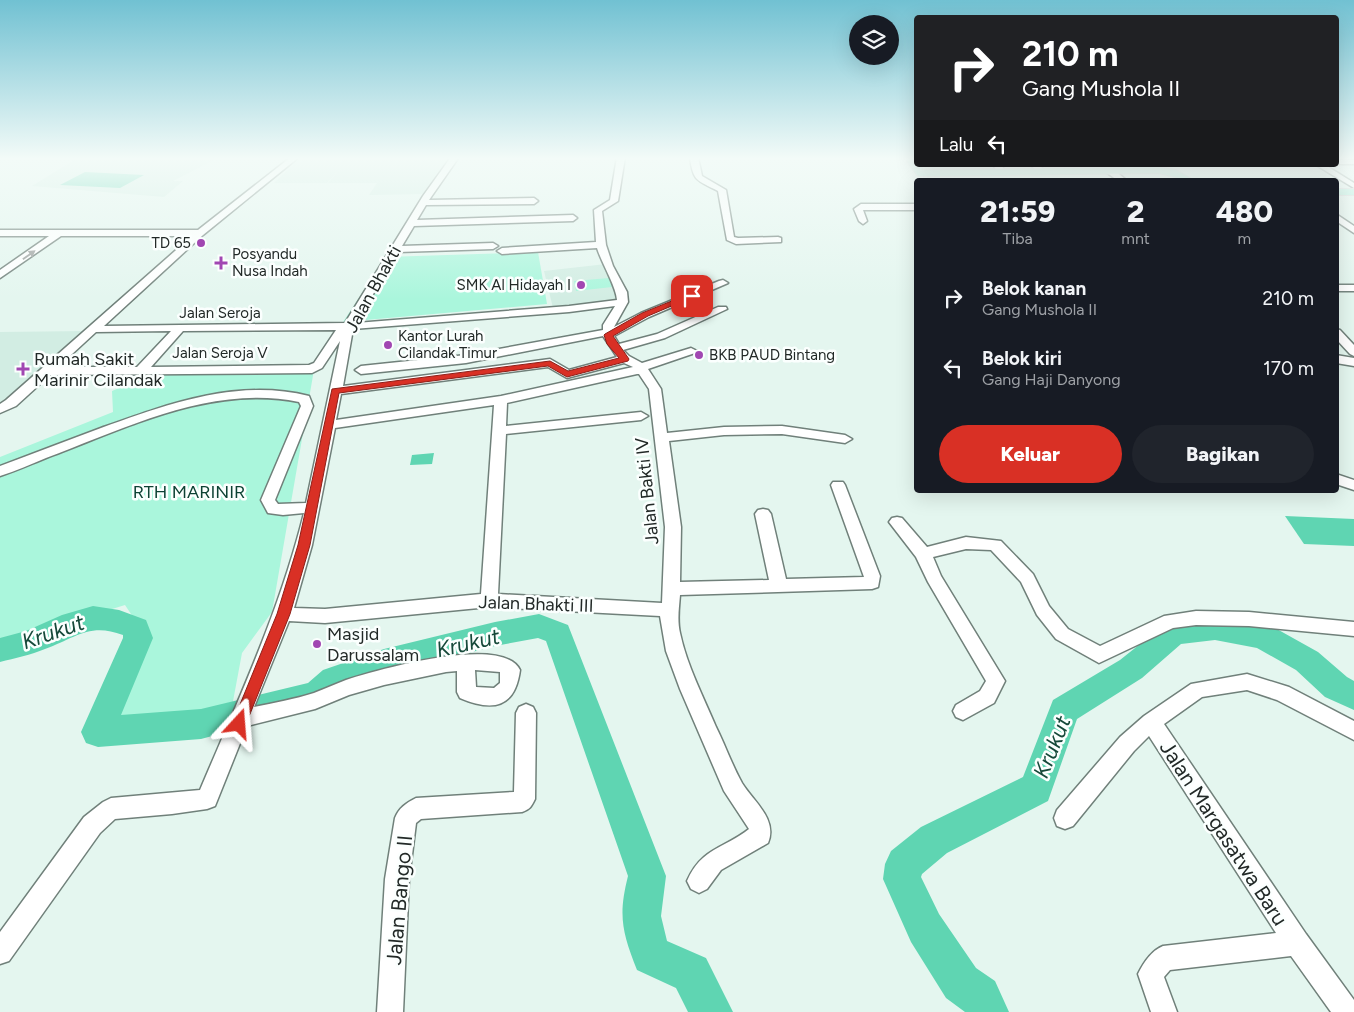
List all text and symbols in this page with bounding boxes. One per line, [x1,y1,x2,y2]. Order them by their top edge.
map controls [849,15,899,65]
button: layers [849,15,899,65]
text: 210 m [1022,33,1119,75]
icon: right [939,35,1004,100]
text: Gang Mushola II [1022,75,1180,102]
icon: left [983,130,1011,158]
text: Lalu [939,133,973,156]
text: 21:59 [980,193,1055,230]
text: 2 [1127,193,1144,230]
text: 480 [1216,193,1273,230]
text: Tiba [1003,229,1033,248]
text: mnt [1121,229,1150,248]
text: m [1238,229,1251,248]
place label: TD 65 [152,234,191,252]
marker: TD 65 [195,237,207,249]
street label: Jalan Bhakti [340,242,406,336]
place label: Posyandu Nusa Indah [232,245,308,280]
one-way arrow [22,250,36,260]
marker: Posyandu Nusa Indah [214,256,228,270]
pin [671,275,713,317]
place label: SMK Al Hidayah I [457,276,571,294]
text: Belok kanan [982,277,1086,300]
marker: SMK Al Hidayah I [575,279,587,291]
icon: arrive [678,282,706,310]
icon: right [939,284,967,312]
text: 210 m [1262,287,1314,310]
text: Gang Mushola II [982,300,1097,319]
street label: Jalan Seroja [179,304,261,322]
place label: Kantor Lurah Cilandak Timur [398,327,497,362]
marker: Kantor Lurah Cilandak Timur [382,339,394,351]
street label: Jalan Seroja V [172,344,268,362]
place label: BKB PAUD Bintang [709,346,835,364]
text: Belok kiri [982,347,1062,370]
place label: Rumah Sakit Marinir Cilandak [34,348,162,391]
marker: BKB PAUD Bintang [693,349,705,361]
icon: left [939,354,967,382]
text: 170 m [1263,357,1314,380]
marker: Rumah Sakit Marinir Cilandak [16,362,30,376]
text: Gang Haji Danyong [982,370,1121,389]
button: Keluar [939,425,1122,483]
button: Bagikan [1132,425,1314,483]
street label: Jalan Bakti IV [630,436,664,546]
park label: RTH MARINIR [133,481,245,503]
street label: Jalan Bhakti III [478,591,594,617]
water label: Krukut [18,609,88,655]
water label: Krukut [433,622,503,663]
place label: Masjid Darussalam [327,623,419,666]
marker: Masjid Darussalam [311,638,323,650]
position arrow [212,697,264,749]
water label: Krukut [1027,712,1077,782]
street label: Jalan Margasatwa Baru [1155,736,1293,930]
street label: Jalan Bango II [381,834,417,966]

